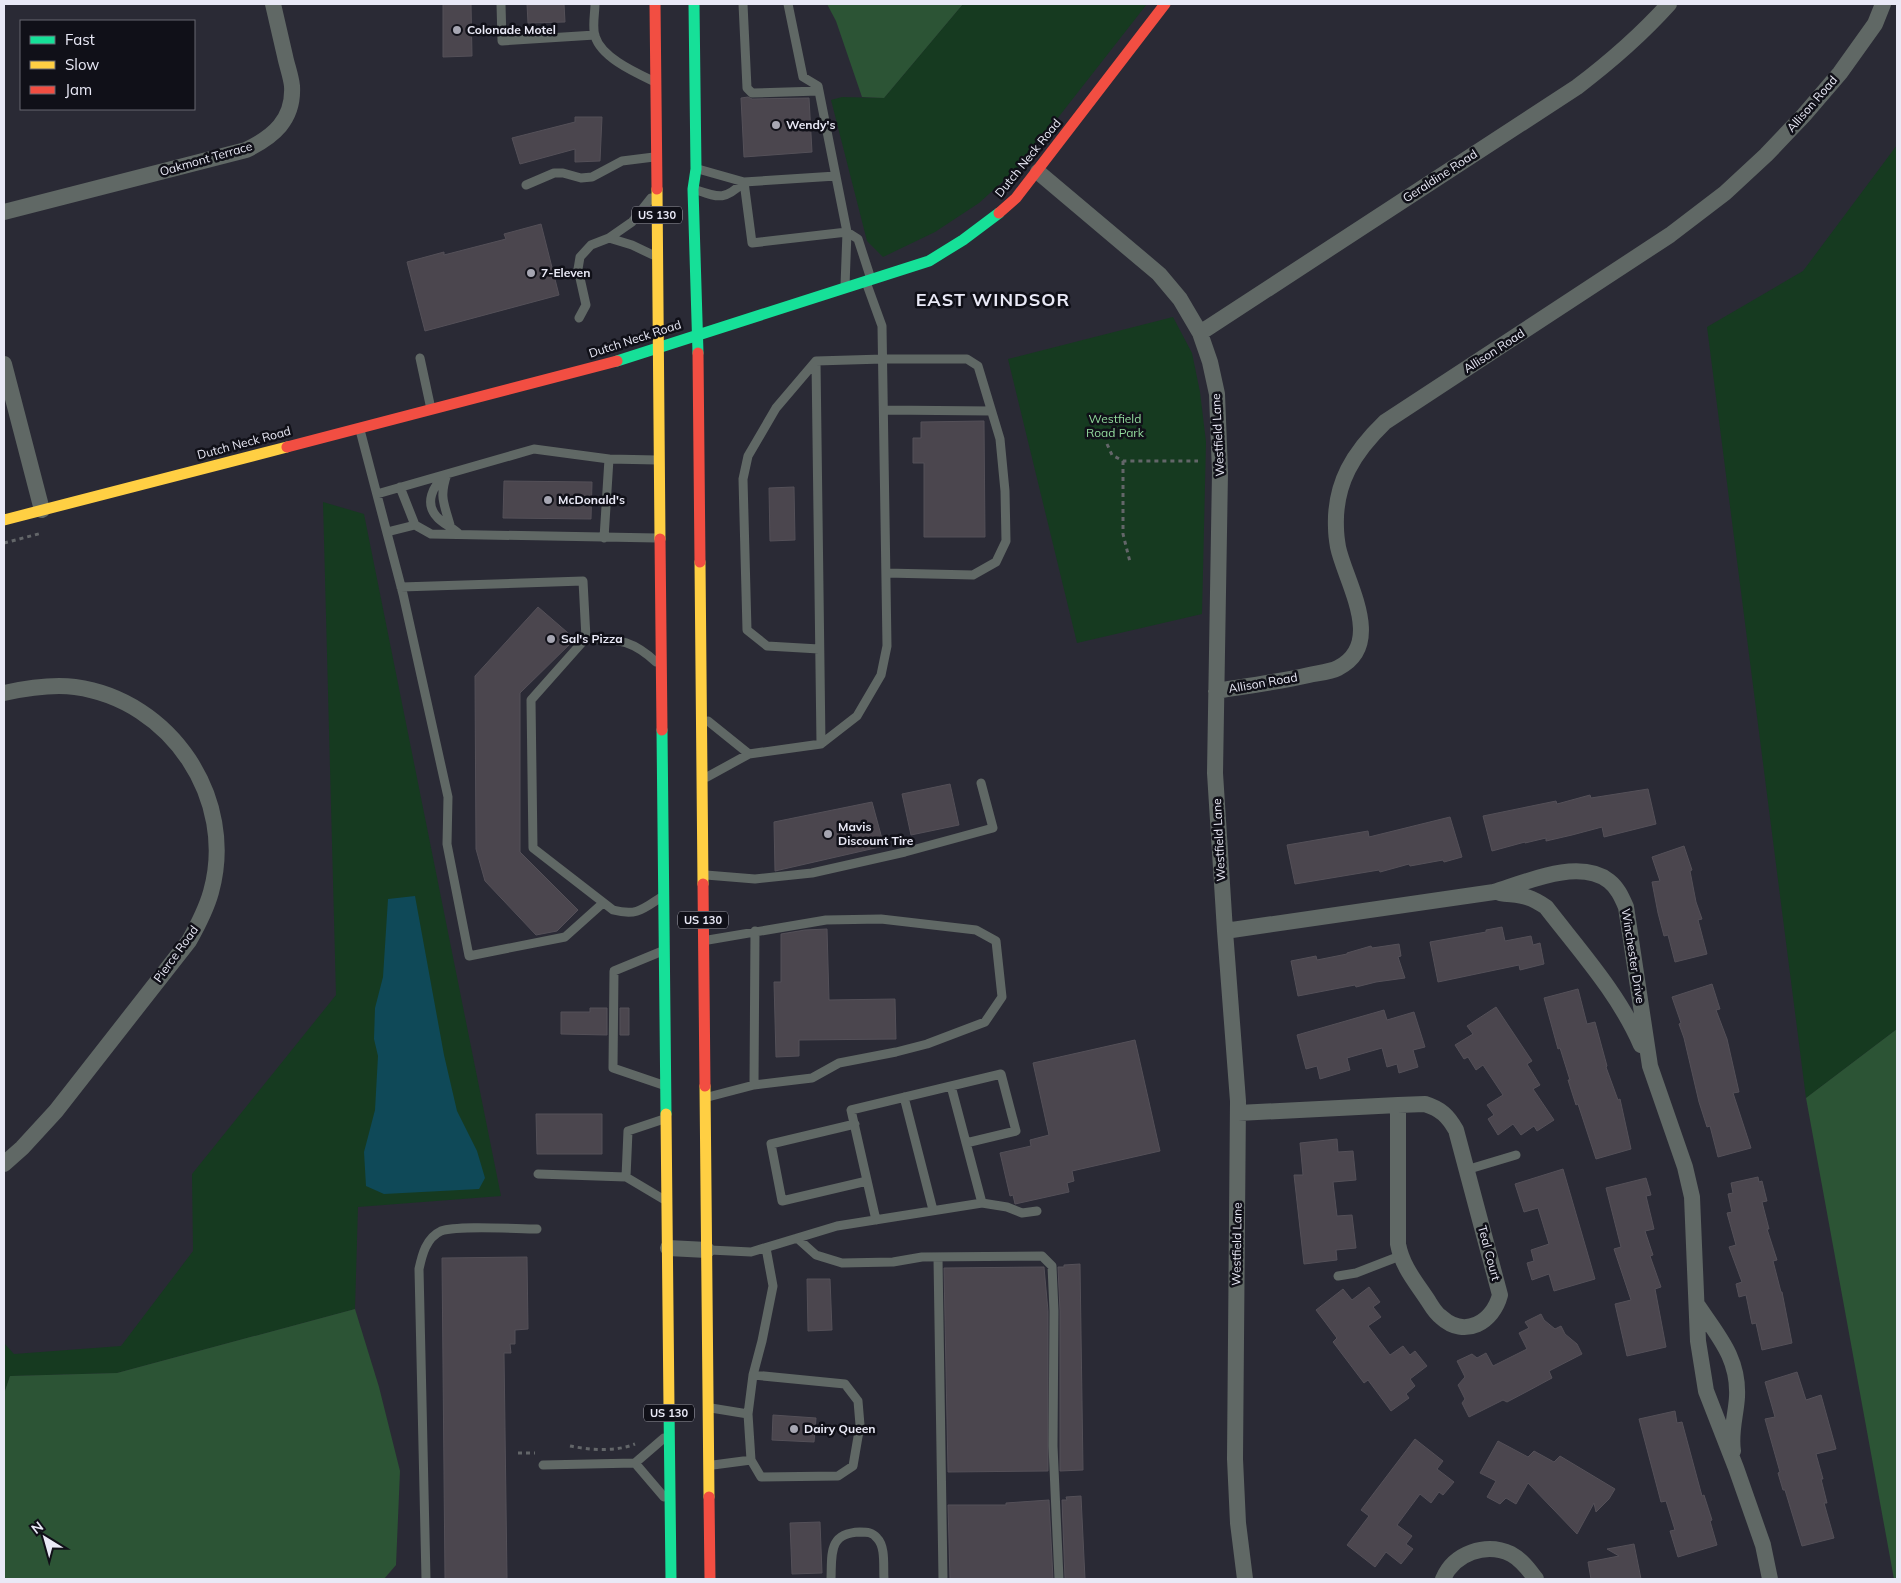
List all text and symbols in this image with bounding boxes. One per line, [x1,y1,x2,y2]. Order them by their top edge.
legend [20,20,195,110]
place label: Colonade Motel [467,22,556,37]
marker: Colonade Motel [451,24,463,36]
text: Fast [65,30,95,49]
text: Slow [65,55,99,74]
street label: Allison Road [1783,72,1840,135]
text: Jam [65,80,92,99]
street label: Dutch Neck Road [991,116,1064,200]
place label: Wendy's [786,117,835,132]
marker: Wendy's [770,119,782,131]
street label: Oakmont Terrace [158,138,254,179]
street label: Geraldine Road [1400,146,1480,205]
road number: US 130 [632,206,682,224]
place label: 7-Eleven [541,265,590,280]
marker: 7-Eleven [525,267,537,279]
district label: EAST WINDSOR [916,288,1070,311]
street label: Dutch Neck Road [587,317,683,361]
street label: Allison Road [1460,325,1527,376]
street label: Westfield Lane [1208,393,1227,477]
park label: Westfield Road Park [1086,411,1145,440]
street label: Dutch Neck Road [195,423,292,462]
place label: McDonald's [558,492,625,507]
marker: McDonald's [542,494,554,506]
place label: Sal's Pizza [561,631,623,646]
marker: Sal's Pizza [545,633,557,645]
street label: Allison Road [1227,669,1299,696]
street label: Westfield Lane [1209,798,1228,882]
place label: Mavis Discount Tire [838,819,914,848]
marker: Mavis Discount Tire [822,828,834,840]
street label: Winchester Drive [1619,907,1648,1004]
road number: US 130 [678,912,728,928]
street label: Pierce Road [150,922,201,985]
street label: Westfield Lane [1228,1202,1245,1286]
street label: Teal Court [1475,1224,1504,1282]
road number: US 130 [644,1405,694,1422]
place label: Dairy Queen [804,1421,876,1436]
marker: Dairy Queen [788,1423,800,1435]
north arrow [20,1513,70,1563]
text: N [28,1517,47,1538]

